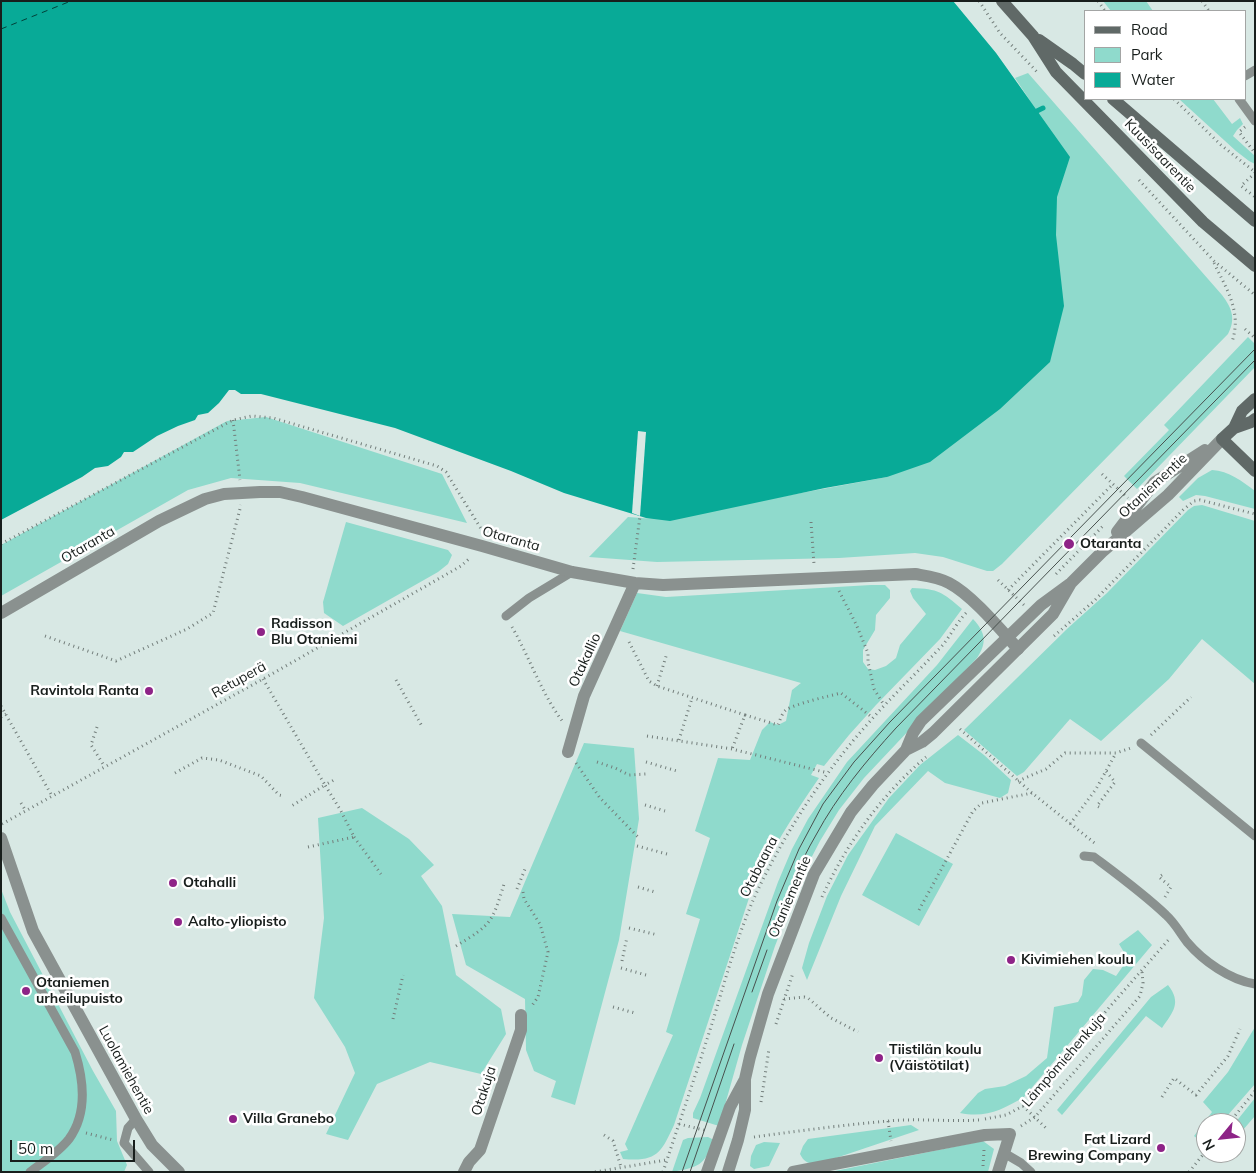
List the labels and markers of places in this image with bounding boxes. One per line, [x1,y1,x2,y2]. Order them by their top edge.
place label: Otaranta [1080,536,1142,552]
marker: Otaranta [1062,537,1076,551]
place label: Radisson Blu Otaniemi [271,616,358,648]
marker: Radisson Blu Otaniemi [255,626,267,638]
place label: Ravintola Ranta [30,683,139,699]
marker: Ravintola Ranta [143,685,155,697]
place label: Otahalli [183,875,236,891]
marker: Otahalli [167,877,179,889]
place label: Aalto-yliopisto [188,914,286,930]
marker: Aalto-yliopisto [172,916,184,928]
place label: Kivimiehen koulu [1021,952,1134,968]
marker: Kivimiehen koulu [1005,954,1017,966]
place label: Otaniemen urheilupuisto [36,975,123,1008]
marker: Otaniemen urheilupuisto [20,985,32,997]
place label: Tiistilän koulu (Väistötilat) [889,1042,982,1074]
marker: Tiistilän koulu (Väistötilat) [873,1052,885,1064]
place label: Villa Granebo [243,1111,334,1127]
marker: Villa Granebo [227,1113,239,1125]
place label: Fat Lizard Brewing Company [1028,1132,1151,1164]
marker: Fat Lizard Brewing Company [1155,1142,1167,1154]

